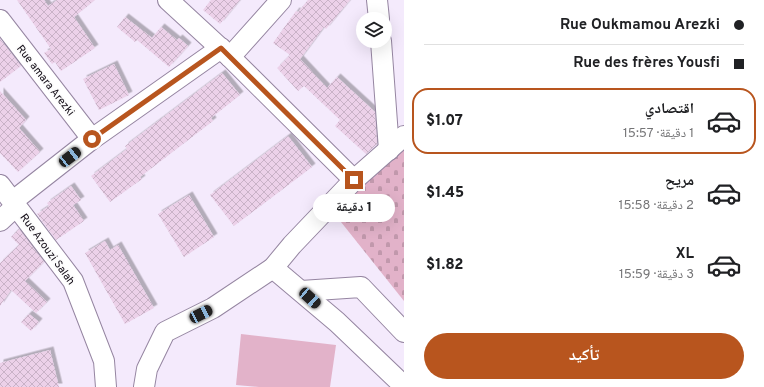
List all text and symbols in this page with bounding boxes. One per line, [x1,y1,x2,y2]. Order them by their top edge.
map controls [356,12,392,48]
button: layers [356,12,392,48]
text: Rue Oukmamou Arezki [560,16,720,35]
street label: Rue amara Arezki [13,42,77,119]
text: Rue des frères Yousfi [573,54,720,73]
text: اقتصادي [645,100,694,119]
icon: car [706,103,742,139]
text: $1.07 [426,112,463,131]
text: 1 دقيقة · 15:57 [623,126,694,142]
route start [83,130,101,148]
car [57,145,83,169]
route end [345,171,363,189]
text: مريح [665,172,694,191]
icon: car [706,175,742,211]
text: $1.45 [426,184,464,203]
callout: 1 دقيقة [313,194,395,222]
text: 2 دقيقة · 15:58 [619,198,694,214]
text: 1 دقيقة [336,200,372,216]
street label: Rue Azouzi Salah [17,211,78,288]
text: XL [676,245,694,264]
icon: car [706,247,742,283]
text: $1.82 [426,256,464,275]
text: 3 دقيقة · 15:59 [619,267,694,283]
car [297,286,323,310]
car [188,303,214,325]
button: تأكيد [424,333,744,379]

